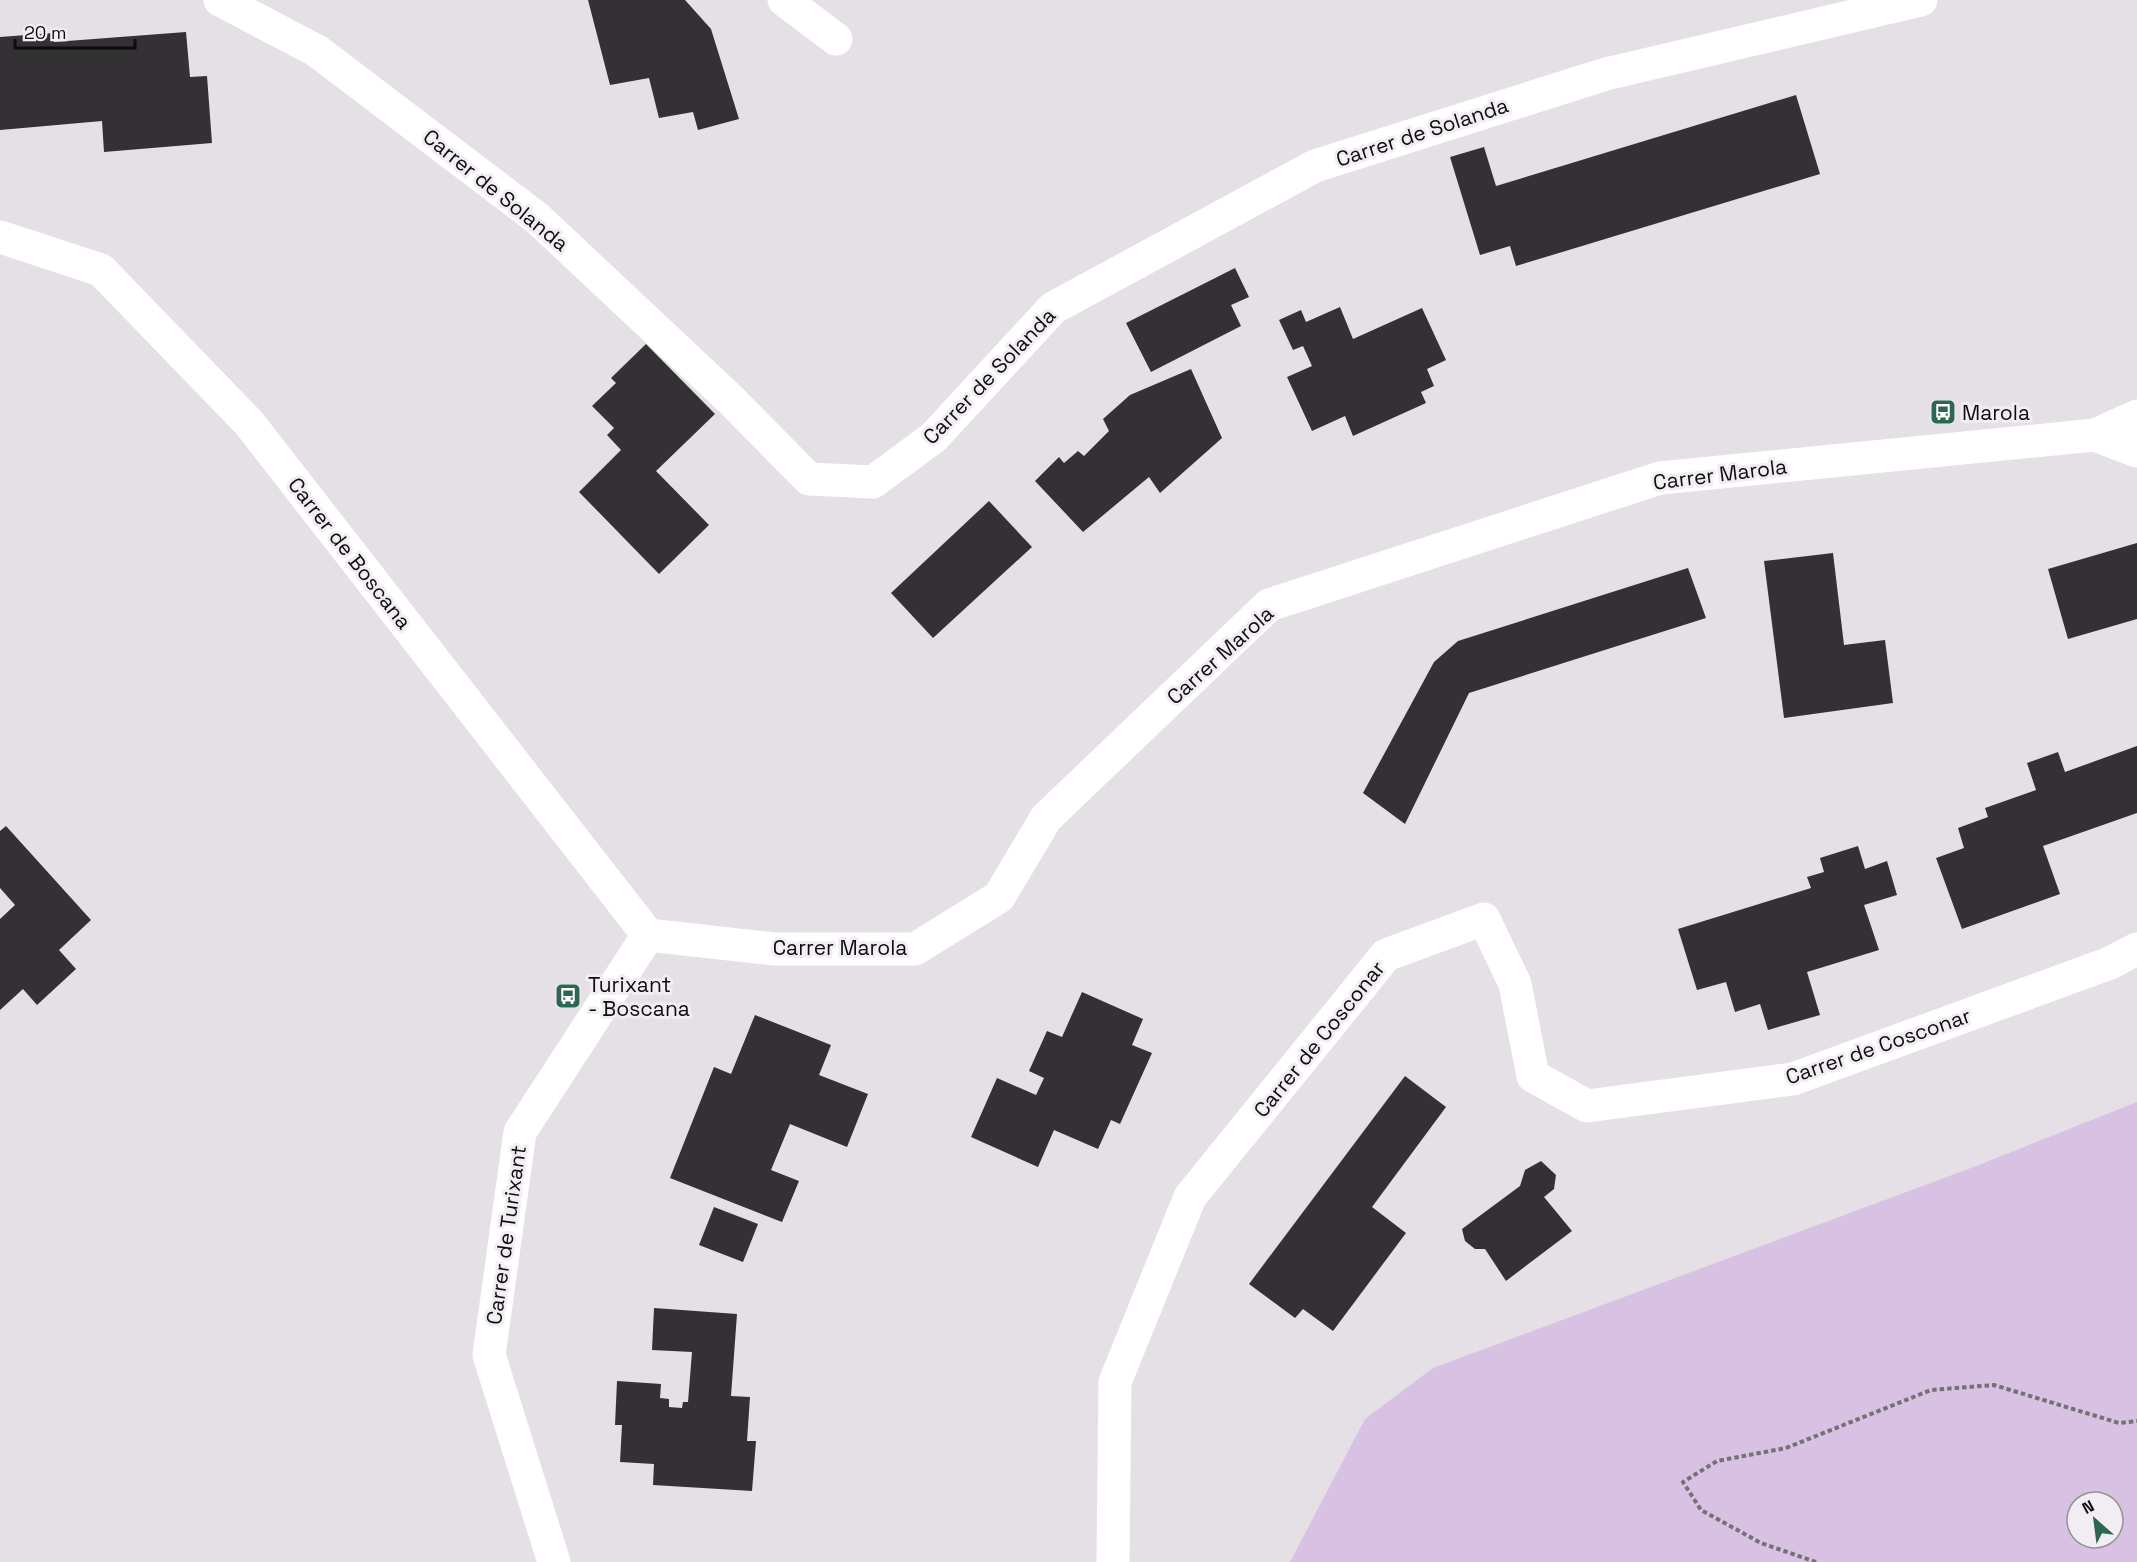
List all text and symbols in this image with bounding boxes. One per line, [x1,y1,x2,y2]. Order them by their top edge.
scale bar [15,12,135,50]
text: 20 m [24,21,67,44]
street label: Carrer de Solanda [1332,91,1512,173]
street label: Carrer de Solanda [418,123,574,257]
street label: Carrer de Solanda [917,302,1061,450]
bus stop icon: Marola [1928,397,1958,427]
place label: Marola [1962,399,2030,426]
street label: Carrer Marola [1651,452,1789,496]
street label: Carrer de Boscana [282,472,418,634]
street label: Carrer Marola [1161,600,1279,710]
street label: Carrer Marola [773,934,907,961]
street label: Carrer de Cosconar [1247,955,1391,1123]
place label: Turixant - Boscana [588,971,690,1022]
bus stop icon: Turixant - Boscana [553,981,583,1011]
street label: Carrer de Cosconar [1782,1002,1974,1090]
street label: Carrer de Turixant [480,1144,532,1326]
north arrow [2065,1490,2125,1550]
text: N [2079,1495,2098,1519]

